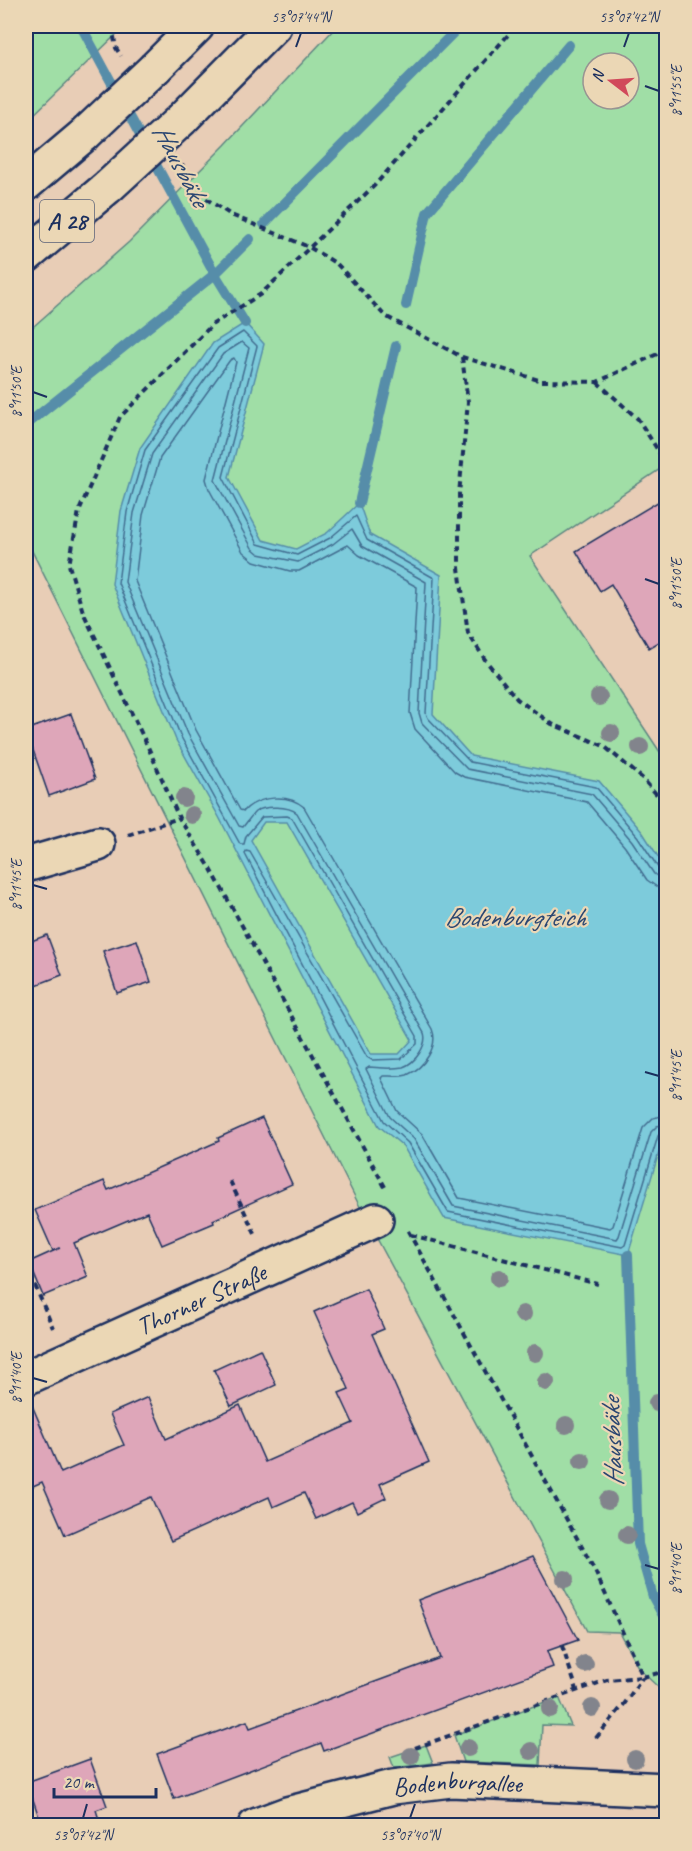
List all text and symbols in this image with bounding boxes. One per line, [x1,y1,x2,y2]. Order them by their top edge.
text: 53°07'44"N [271,8,334,27]
text: 53°07'42"N [599,8,662,27]
north arrow [581,51,641,111]
text: 8°11'55"E [667,63,686,117]
text: N [587,66,610,85]
water label: Hausbäke [145,118,219,216]
road number: A 28 [40,200,94,242]
text: 8°11'50"E [7,364,26,418]
text: 8°11'50"E [667,556,686,610]
text: 8°11'45"E [7,857,26,911]
water label: Bodenburgteich [445,900,587,934]
text: 8°11'45"E [667,1048,686,1102]
street label: Thorner Straße [131,1254,273,1343]
text: 8°11'40"E [7,1350,26,1404]
water label: Hausbäke [593,1393,631,1487]
text: 8°11'40"E [667,1541,686,1595]
scale bar [54,1761,156,1799]
street label: Bodenburgallee [391,1763,524,1803]
text: 20 m [63,1771,96,1793]
text: 53°07'42"N [53,1826,116,1845]
text: 53°07'40"N [380,1826,443,1845]

